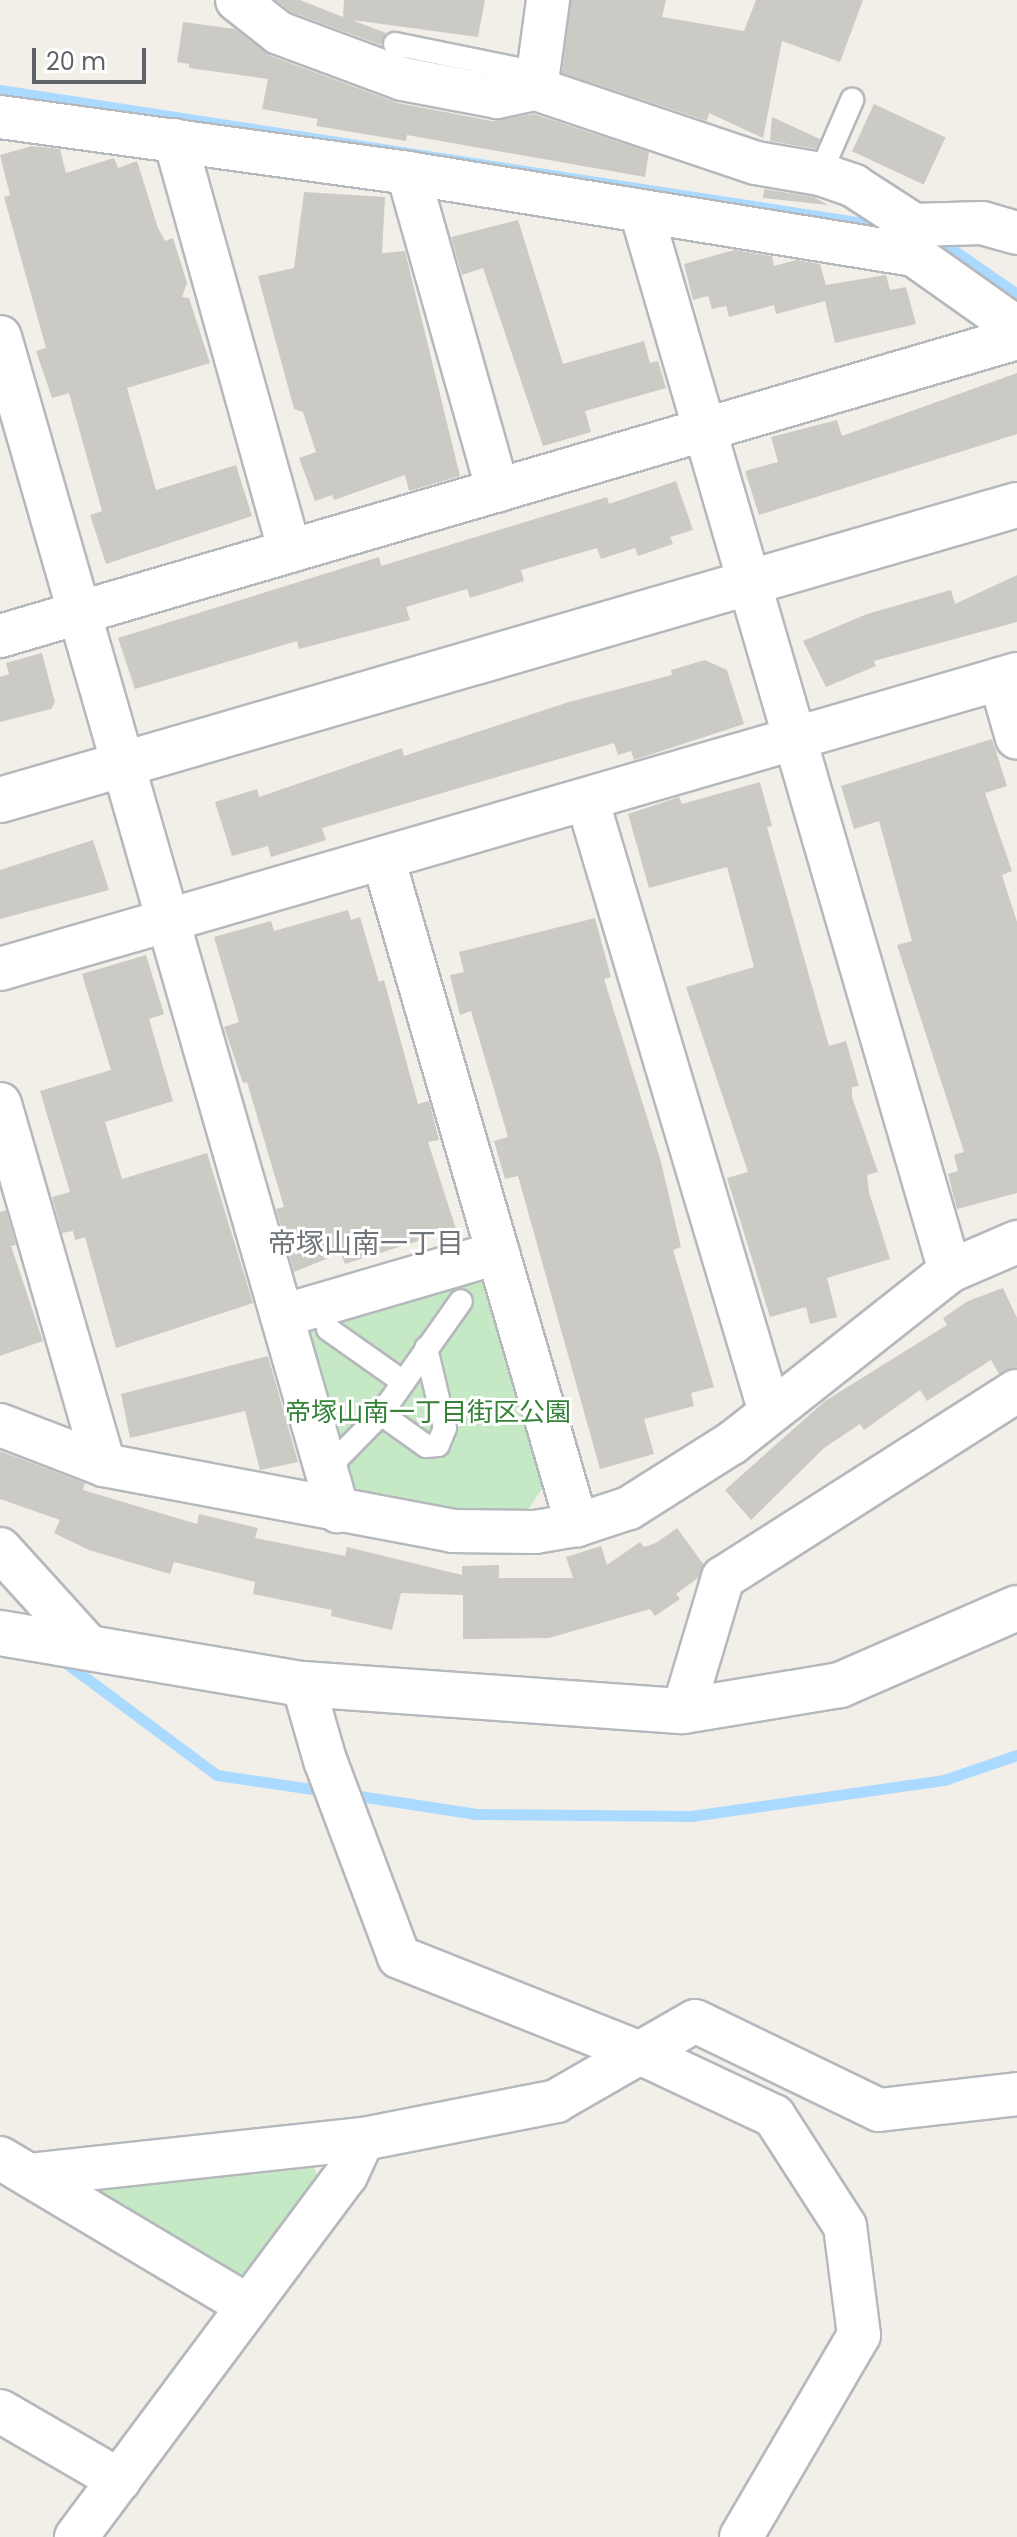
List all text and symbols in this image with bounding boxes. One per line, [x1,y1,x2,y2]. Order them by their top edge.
scale bar [36,32,150,82]
text: 20 m [46,45,106,78]
district label: 帝塚山南一丁目 [268,1227,464,1261]
park label: 帝塚山南一丁目街区公園 [285,1397,571,1429]

